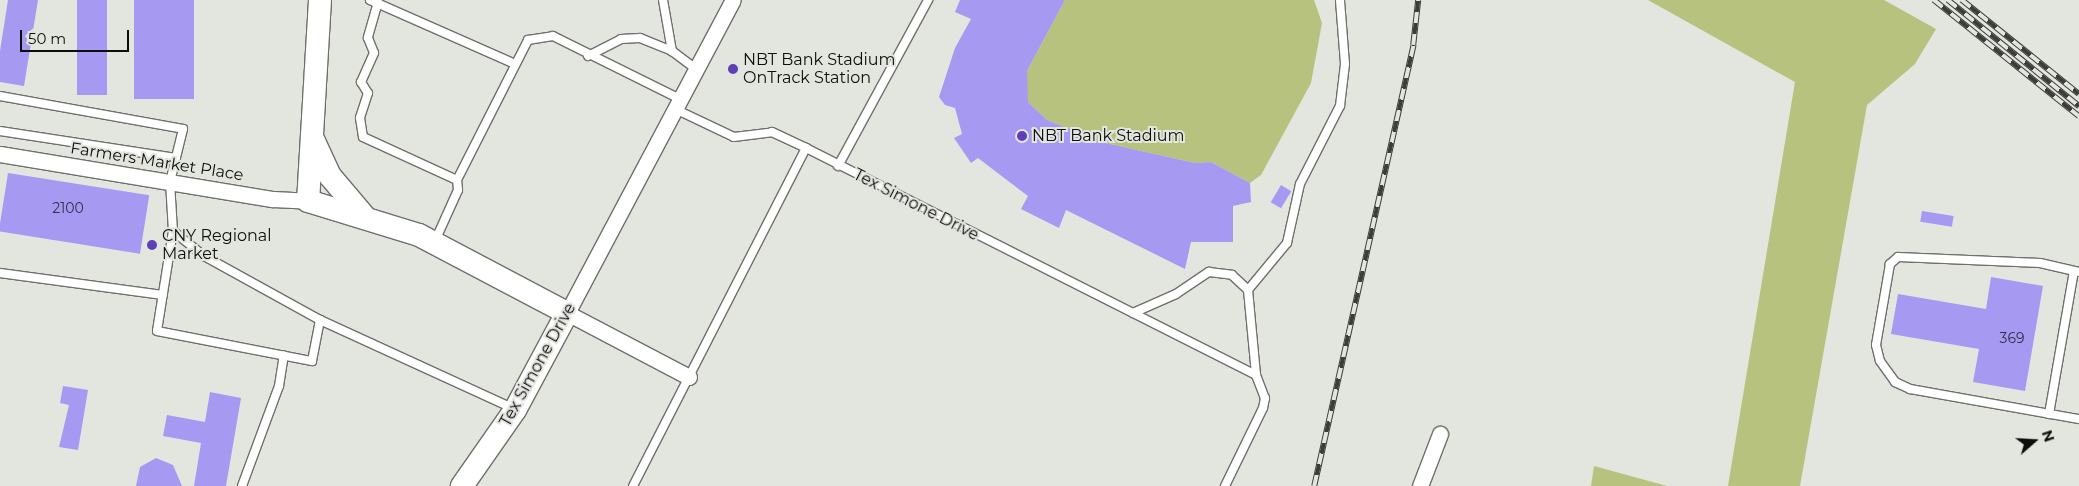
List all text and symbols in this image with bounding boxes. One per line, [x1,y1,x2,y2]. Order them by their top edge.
scale bar [22,20,131,52]
text: 50 m [28,29,66,48]
place label: NBT Bank Stadium OnTrack Station [743,50,896,88]
marker: NBT Bank Stadium OnTrack Station [727,63,739,75]
place label: NBT Bank Stadium [1032,126,1185,146]
marker: NBT Bank Stadium [1016,130,1028,142]
street label: Farmers Market Place [69,139,245,185]
street label: Tex Simone Drive [850,165,982,245]
house number: 2100 [52,200,84,216]
place label: CNY Regional Market [162,226,272,264]
marker: CNY Regional Market [146,239,158,251]
street label: Tex Simone Drive [496,300,580,430]
house number: 369 [2000,330,2024,346]
north arrow [2009,416,2059,466]
text: N [2038,428,2059,444]

